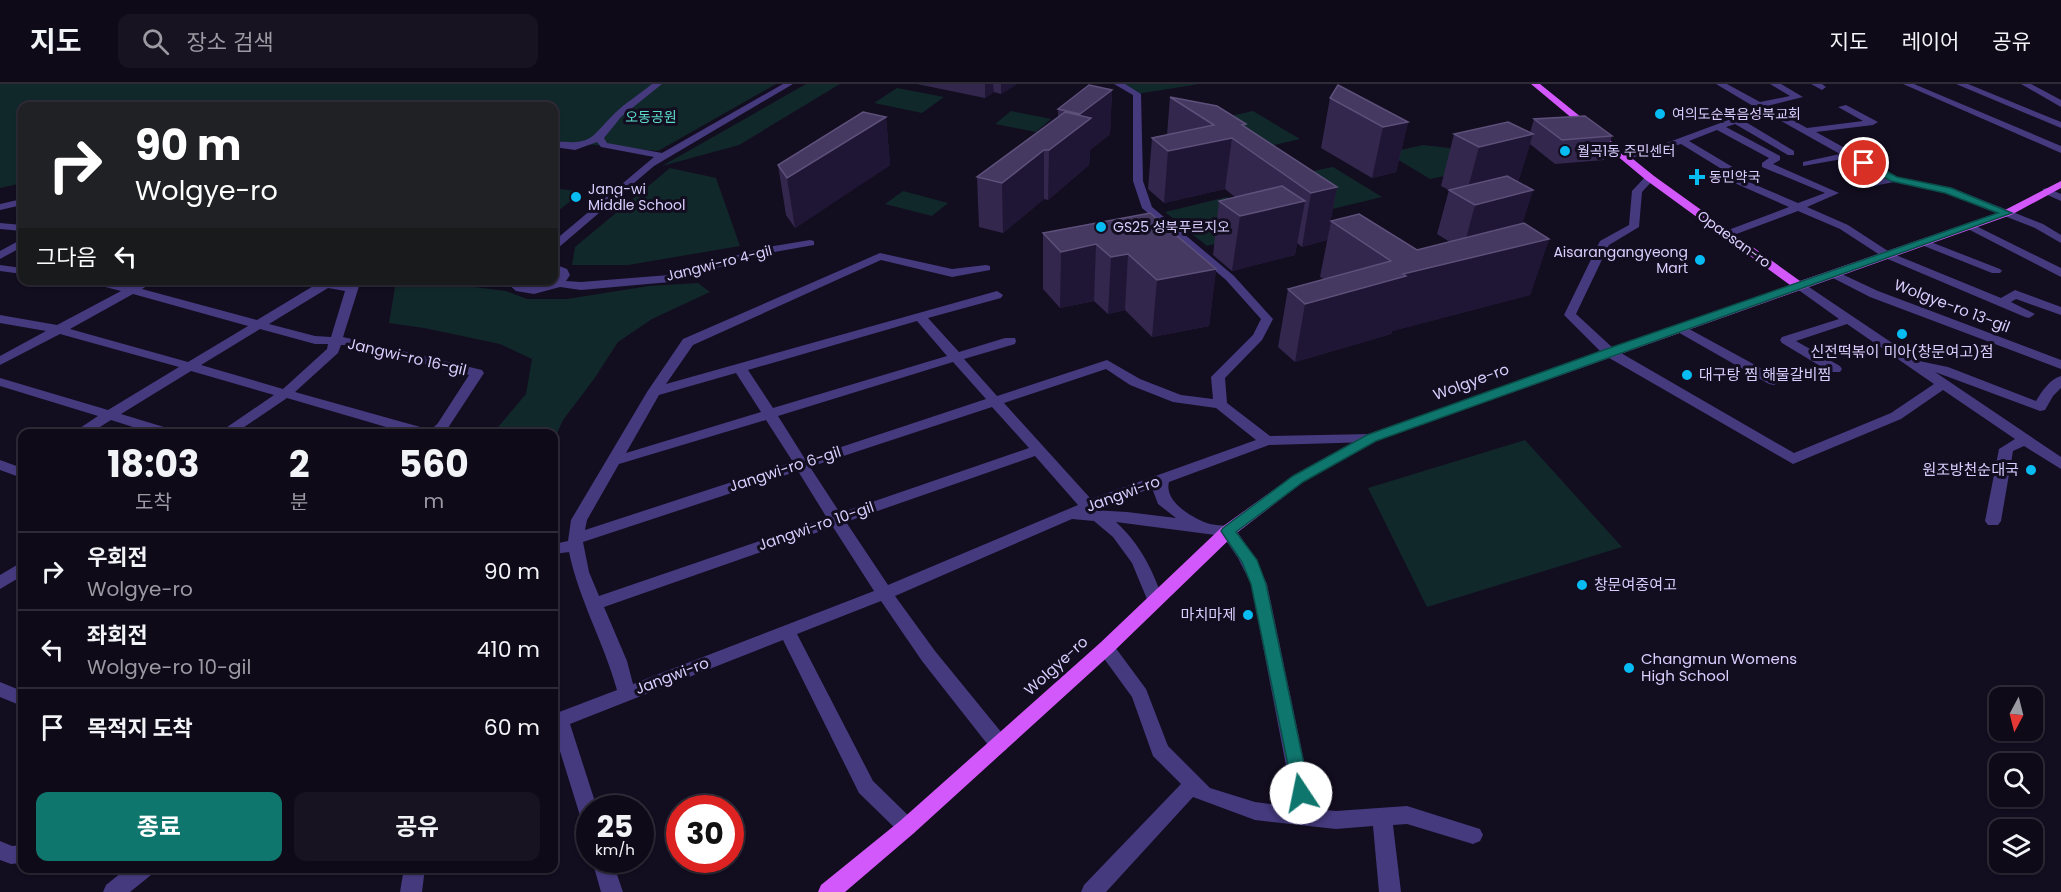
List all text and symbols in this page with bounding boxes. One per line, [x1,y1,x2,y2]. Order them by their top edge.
search box [118,14,538,68]
text: 지도 [30,22,82,61]
icon: search [139,25,172,58]
text: 장소 검색 [187,27,273,58]
text: 지도 [1830,27,1868,56]
text: 레이어 [1901,27,1959,56]
text: 공유 [1992,27,2031,56]
place label: 여의도순복음성북교회 [1672,104,1801,124]
park label: 오동공원 [625,107,677,127]
marker: 여의도순복음성북교회 [1653,107,1667,121]
text: 90 m [135,116,242,175]
icon: right [36,126,114,204]
pin [1838,137,1889,188]
place label: 월곡1동 주민센터 [1577,141,1675,161]
marker: 월곡1동 주민센터 [1558,144,1572,158]
icon: arrive [1847,146,1880,179]
place label: 동민약국 [1709,167,1761,187]
marker: 동민약국 [1690,170,1704,184]
text: Wolgye-ro [135,172,278,209]
place label: Jang-wi Middle School [588,179,685,215]
marker: Jang-wi Middle School [569,190,583,204]
street label: Opaesan-ro [1693,206,1775,272]
place label: GS25 성북푸르지오 [1113,217,1230,237]
marker: GS25 성북푸르지오 [1094,220,1108,234]
icon: left [109,240,142,273]
street label: Jangwi-ro 4-gil [664,240,774,286]
text: 그다음 [36,242,97,273]
place label: Aisarangangyeong Mart [1553,242,1688,278]
marker: Aisarangangyeong Mart [1693,253,1707,267]
street label: Wolgye-ro 13-gil [1891,274,2013,337]
marker: 신전떡볶이 미아(창문여고)점 [1895,327,1909,341]
street label: Jangwi-ro 16-gil [346,333,469,380]
place label: 신전떡볶이 미아(창문여고)점 [1810,341,1994,362]
street label: Wolgye-ro [1430,358,1512,405]
place label: 대구탕 찜 해물갈비찜 [1699,364,1831,385]
marker: 대구탕 찜 해물갈비찜 [1680,368,1694,382]
text: 18:03 [107,439,200,490]
text: 2 [289,439,310,490]
text: 560 [399,439,469,490]
street label: Jangwi-ro 6-gil [726,441,844,497]
place label: 원조방천순대국 [1922,459,2019,480]
marker: 원조방천순대국 [2024,463,2038,477]
street label: Jangwi-ro [1083,470,1163,517]
text: m [423,487,444,515]
text: 도착 [135,488,172,516]
text: 분 [290,488,308,516]
street label: Jangwi-ro 10-gil [755,496,877,555]
text: 우회전 [87,542,148,573]
icon: right [36,555,69,588]
text: 90 m [484,556,540,587]
place label: 창문여중여고 [1594,574,1677,595]
text: Wolgye-ro [87,575,193,603]
marker: 창문여중여고 [1575,578,1589,592]
place label: 마치마제 [1181,604,1236,625]
marker: 마치마제 [1241,608,1255,622]
text: 좌회전 [87,620,148,651]
street label: Wolgye-ro [1019,631,1092,700]
icon: left [36,633,69,666]
text: 410 m [477,634,540,665]
place label: Changmun Womens High School [1641,648,1797,686]
street label: Jangwi-ro [632,652,712,699]
text: Wolgye-ro 10-gil [87,653,251,681]
marker: Changmun Womens High School [1622,661,1636,675]
north arrow [1989,687,2043,741]
map controls [1989,687,2043,873]
icon: arrive [36,711,69,744]
text: 60 m [484,712,540,743]
text: 목적지 도착 [87,713,193,744]
button: search [1989,753,2043,807]
position arrow [1269,761,1333,825]
button: 종료 [36,792,282,861]
button: 공유 [294,792,540,861]
speed limit sign: 30 [666,795,744,873]
text: 25 [597,805,633,848]
button: layers [1989,819,2043,873]
text: km/h [595,839,635,860]

